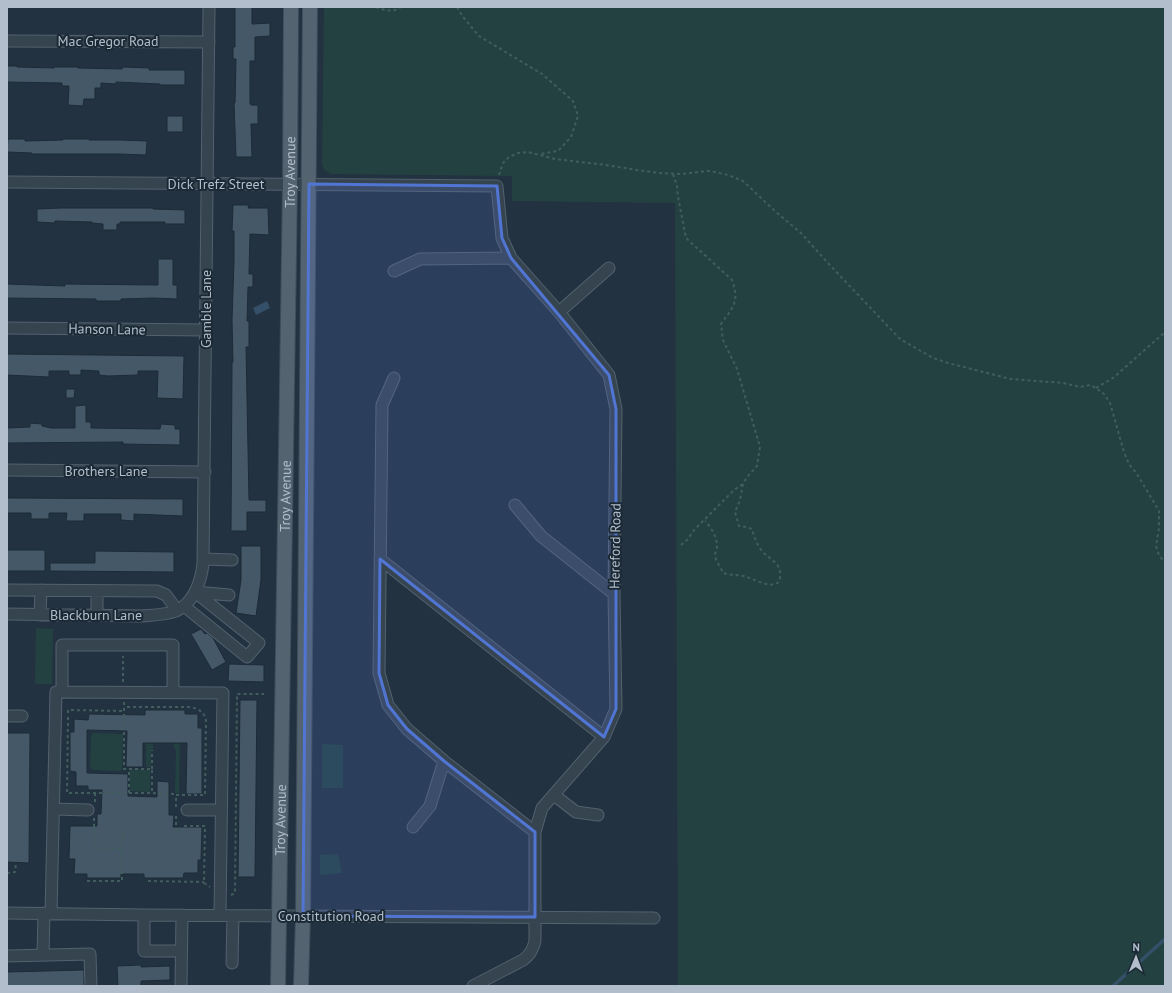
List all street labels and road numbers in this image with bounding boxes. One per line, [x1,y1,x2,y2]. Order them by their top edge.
street label: Mac Gregor Road [57,32,159,50]
street label: Troy Avenue [281,136,299,208]
street label: Dick Trefz Street [168,175,265,193]
street label: Gamble Lane [197,270,215,348]
street label: Hanson Lane [68,319,146,339]
street label: Troy Avenue [276,460,295,532]
street label: Brothers Lane [64,462,148,480]
street label: Hereford Road [605,503,625,589]
street label: Blackburn Lane [50,606,142,624]
street label: Troy Avenue [271,784,290,856]
street label: Constitution Road [278,907,384,925]

